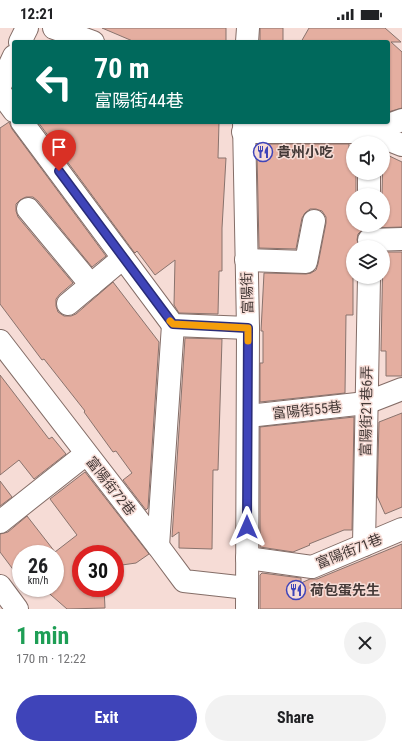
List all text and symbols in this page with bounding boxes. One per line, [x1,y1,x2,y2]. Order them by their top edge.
text: 12:21 [20,5,54,23]
text: 70 m [94,52,150,85]
icon: left [28,56,80,108]
text: 富陽街44巷 [94,90,184,111]
pin [42,130,76,171]
icon: arrive [48,136,70,158]
map controls [346,136,390,284]
button: sound [346,136,390,180]
restaurant icon: 貴州小吃 [252,141,274,163]
place label: 貴州小吃 [277,144,333,160]
button: search [346,188,390,232]
button: layers [346,240,390,284]
street label: 富陽街 [238,272,256,314]
street label: 富陽街21巷6弄 [357,366,375,456]
street label: 富陽街55巷 [271,398,343,422]
street label: 富陽街72巷 [83,454,139,518]
position arrow [226,506,268,548]
street label: 富陽街71巷 [314,531,384,571]
speed limit sign: 30 [72,545,124,597]
text: 26 [28,554,48,578]
text: km/h [28,575,48,586]
restaurant icon: 荷包蛋先生 [285,579,307,601]
place label: 荷包蛋先生 [310,582,380,598]
text: 1 min [16,622,69,650]
button: close [344,622,386,664]
text: 170 m · 12:22 [16,651,86,666]
button: Exit [16,695,197,741]
button: Share [205,695,386,741]

